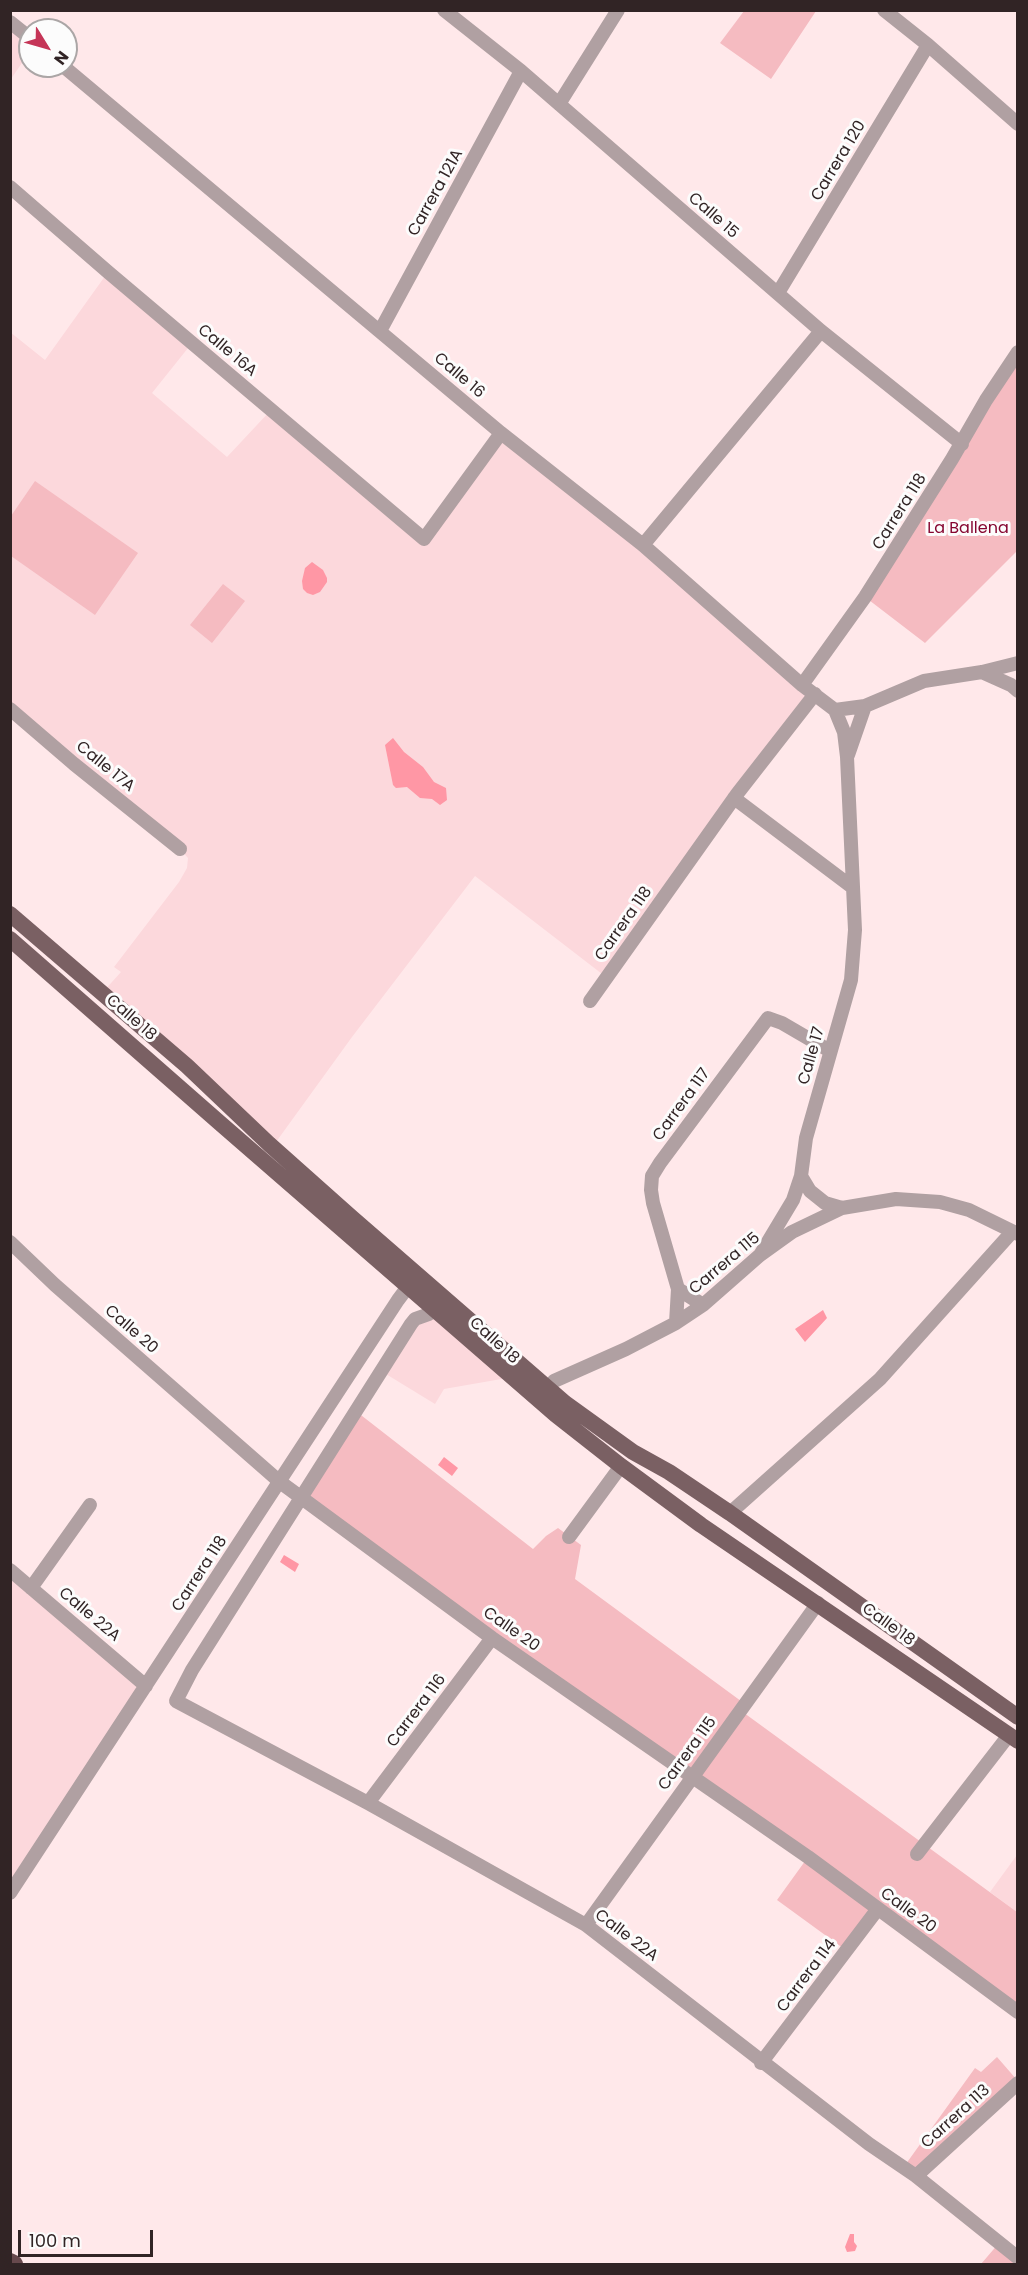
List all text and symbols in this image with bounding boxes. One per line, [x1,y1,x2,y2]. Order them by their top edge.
north arrow [18,18,78,78]
text: N [48,46,74,70]
street label: Carrera 120 [807,117,871,205]
street label: Carrera 121A [404,146,468,240]
street label: Calle 15 [684,189,742,243]
street label: Calle 16A [194,321,260,381]
street label: Calle 16 [430,349,488,403]
street label: Carrera 118 [869,470,931,554]
park label: La Ballena [927,519,1009,539]
street label: Calle 17A [72,738,138,796]
street label: Carrera 118 [591,883,657,965]
street label: Calle 18 [102,991,160,1045]
street label: Calle 17 [795,1025,829,1087]
street label: Carrera 117 [649,1065,715,1145]
street label: Carrera 115 [686,1229,764,1299]
street label: Calle 20 [100,1302,162,1358]
street label: Calle 18 [465,1314,523,1368]
street label: Carrera 118 [168,1533,232,1615]
street label: Calle 22A [54,1584,124,1646]
street label: Calle 18 [858,1599,918,1651]
street label: Calle 20 [479,1604,543,1656]
street label: Carrera 116 [383,1671,451,1751]
street label: Carrera 115 [655,1713,721,1795]
street label: Calle 20 [876,1884,940,1938]
street label: Calle 22A [591,1906,661,1966]
street label: Carrera 114 [773,1936,841,2016]
street label: Carrera 113 [918,2081,994,2153]
scale bar [21,2218,156,2256]
text: 100 m [29,2228,81,2253]

